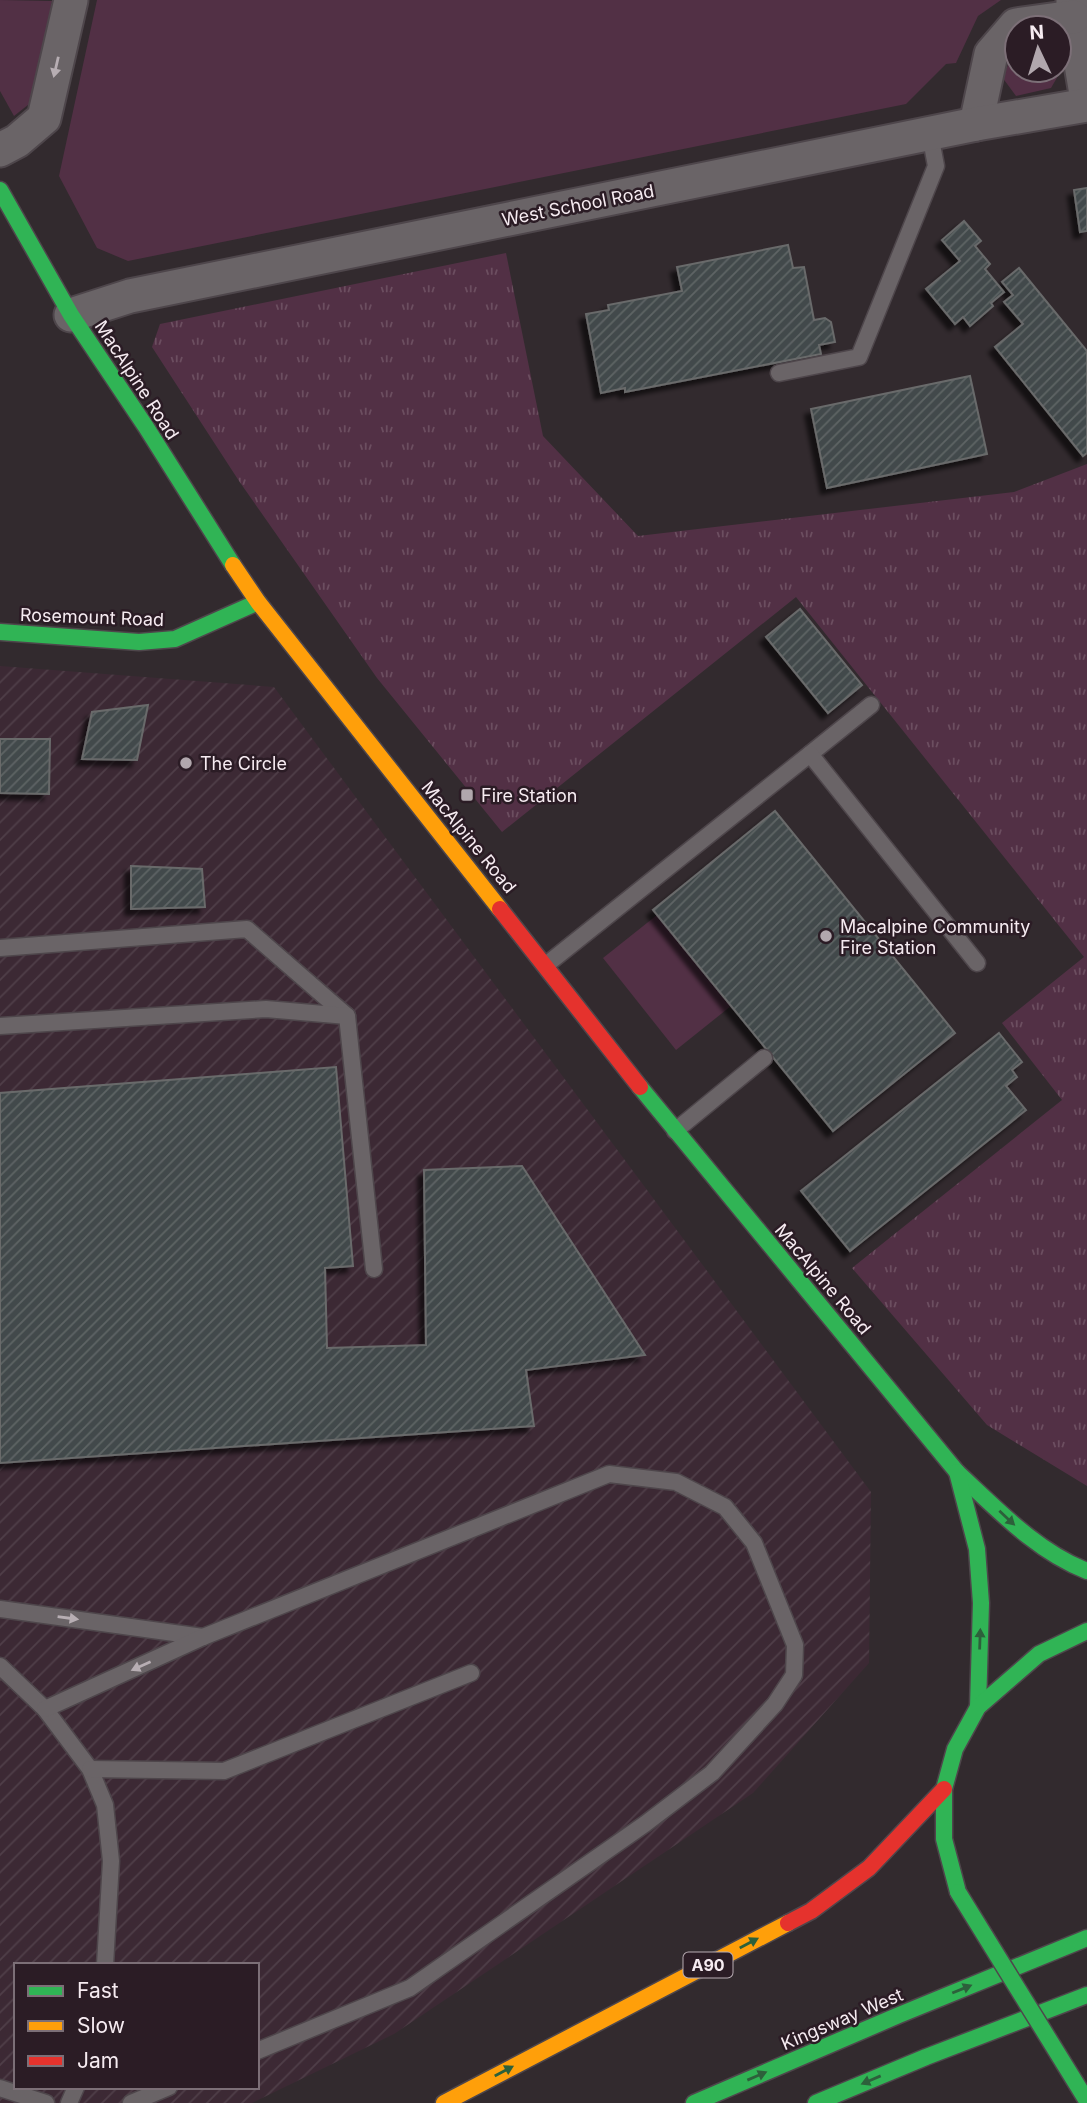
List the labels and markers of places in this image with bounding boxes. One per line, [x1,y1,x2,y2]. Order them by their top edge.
place label: The Circle [200,753,287,774]
marker: The Circle [178,755,194,771]
place label: Fire Station [481,785,577,806]
marker: Fire Station [459,787,475,803]
place label: Macalpine Community Fire Station [840,916,1030,958]
marker: Macalpine Community Fire Station [818,928,834,944]

